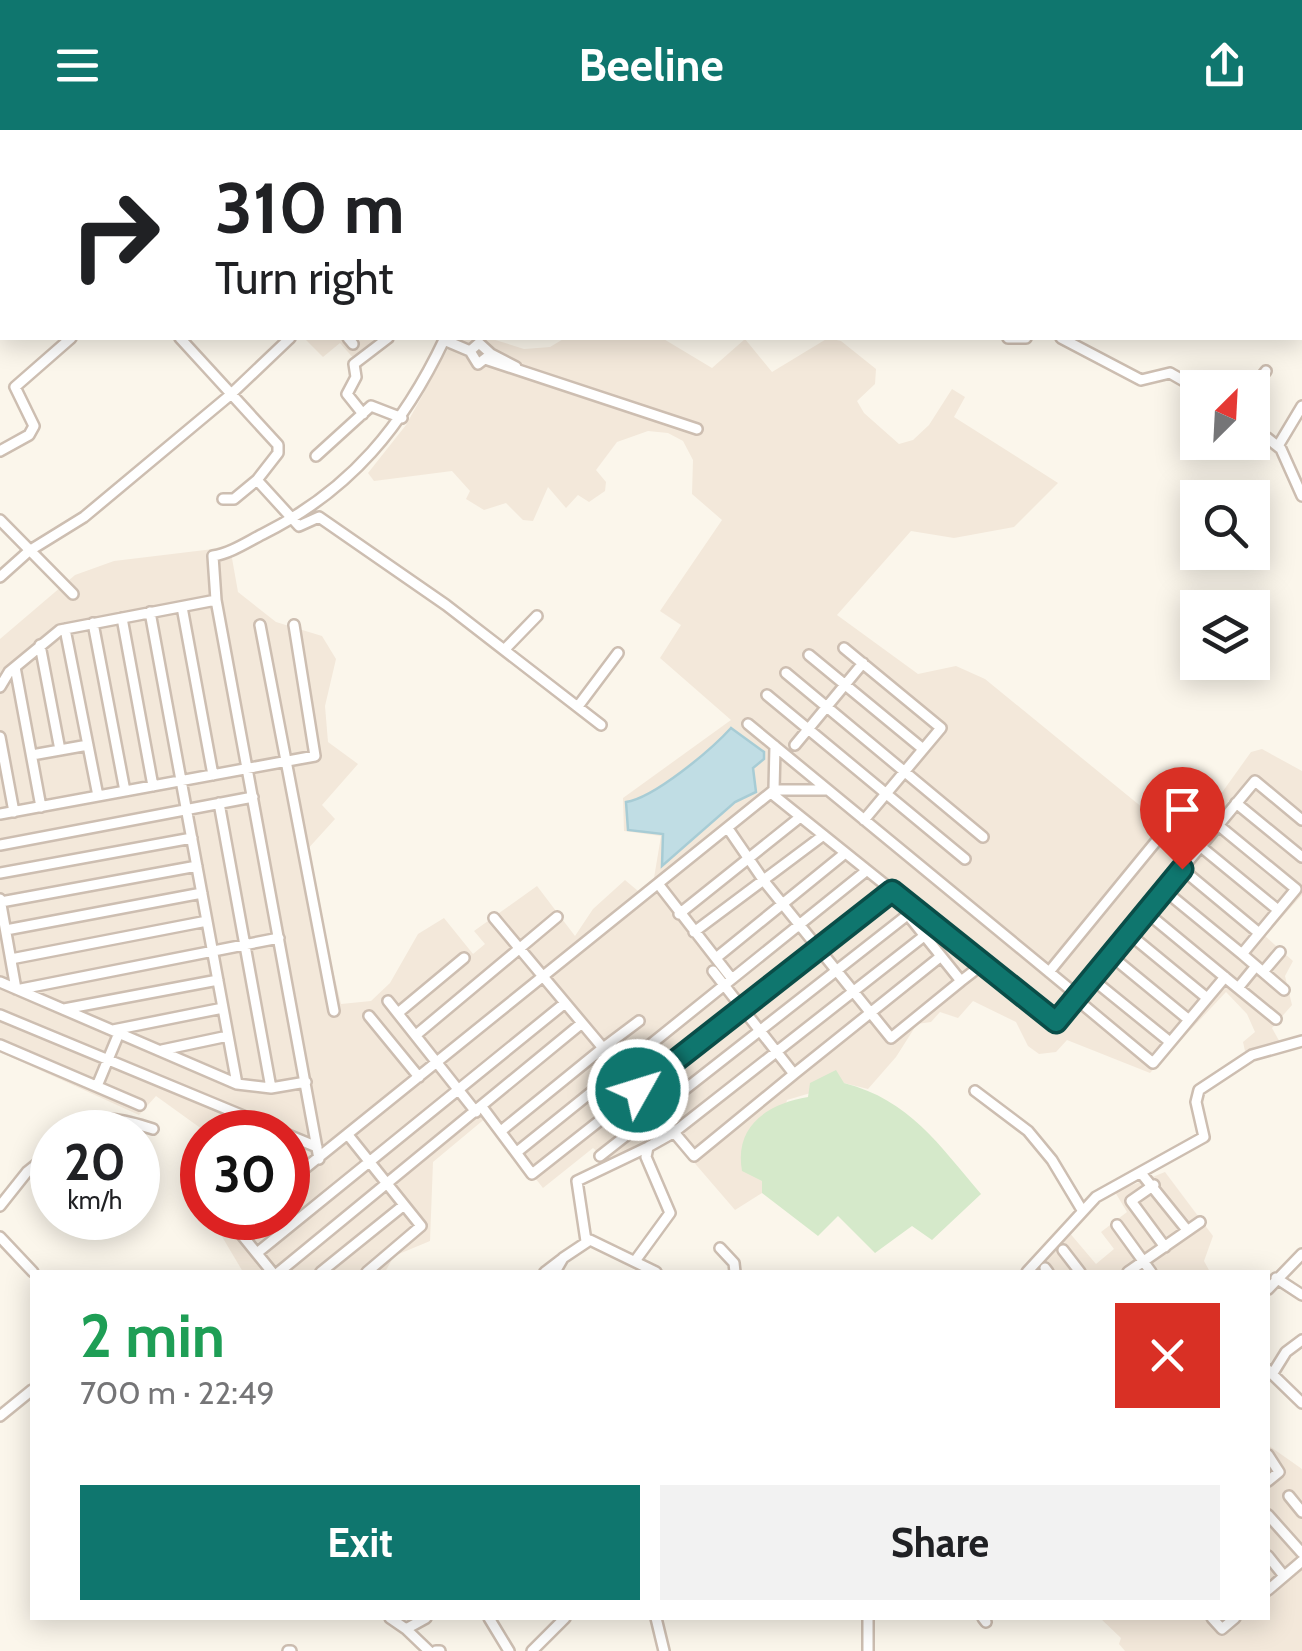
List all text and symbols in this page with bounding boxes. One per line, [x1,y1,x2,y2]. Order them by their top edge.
icon: menu [50,38,105,93]
text: Beeline [578,38,724,92]
icon: share [1197,38,1252,93]
text: 310 m [215,165,405,251]
icon: right [50,170,180,300]
text: Turn right [215,251,394,305]
north arrow [1180,370,1270,460]
map controls [1180,370,1270,680]
button: search [1180,480,1270,570]
button: layers [1180,590,1270,680]
pin [1140,767,1225,870]
icon: arrive [1155,782,1210,837]
position arrow [586,1038,690,1142]
speed limit sign: 30 [180,1110,310,1240]
text: 20 [64,1132,126,1193]
text: km/h [68,1185,122,1215]
text: 2 min [80,1299,225,1372]
button: close [1115,1303,1220,1408]
text: 700 m · 22:49 [80,1373,275,1412]
button: Exit [80,1485,640,1600]
button: Share [660,1485,1220,1600]

